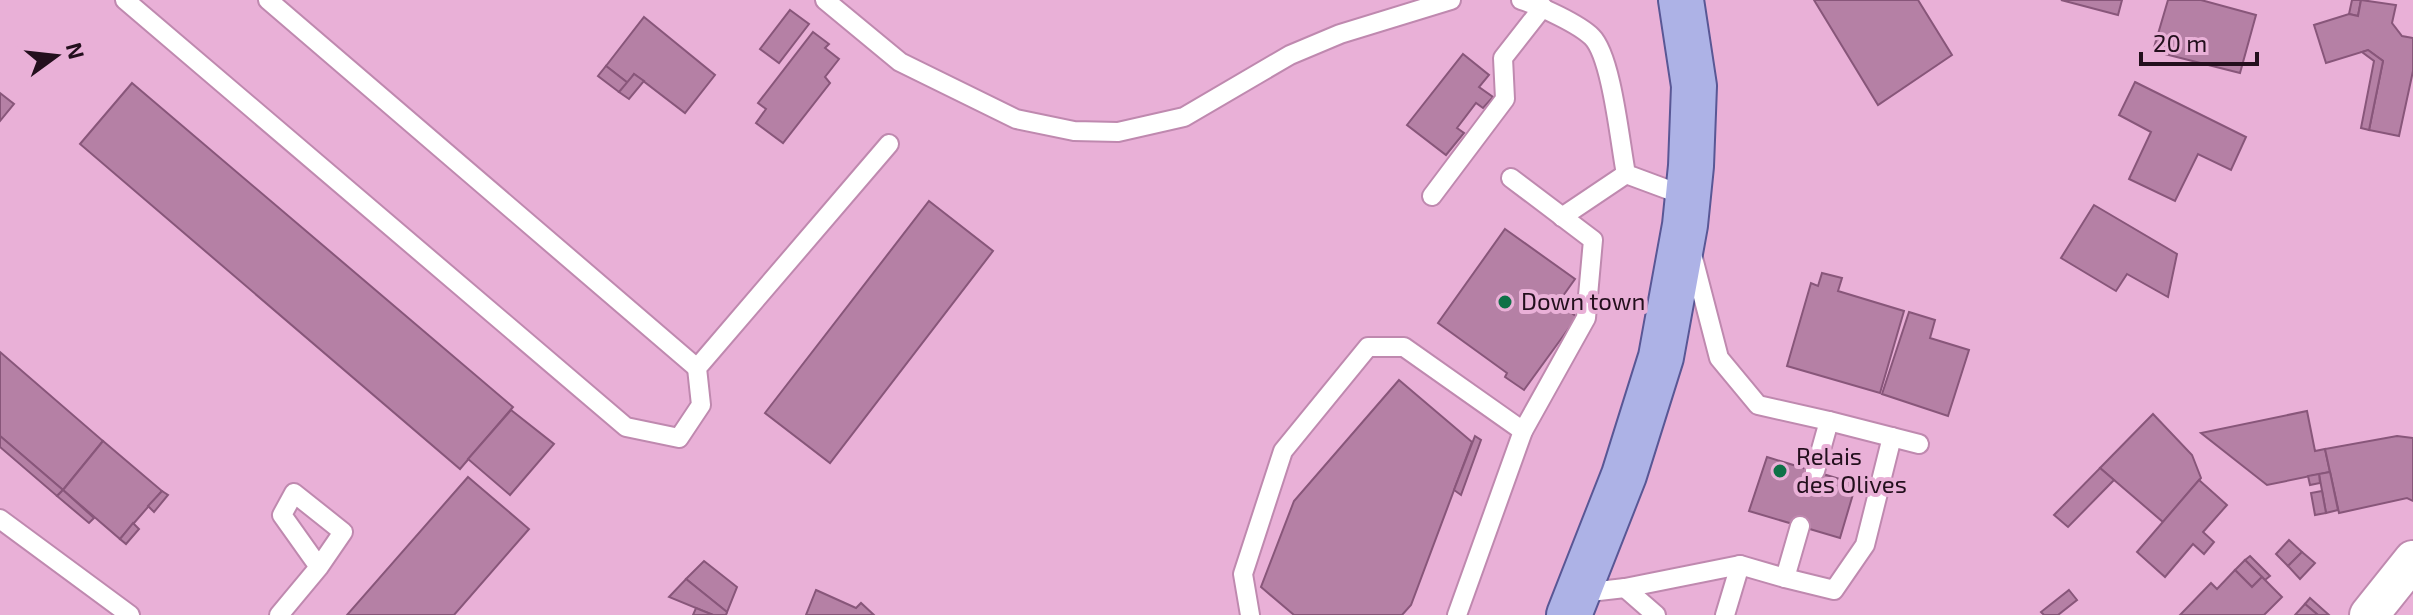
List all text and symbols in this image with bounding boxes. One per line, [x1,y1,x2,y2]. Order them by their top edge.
north arrow [16,16,96,96]
scale bar [2141,16,2257,66]
text: 20 m [2153,28,2207,57]
text: N [62,40,91,62]
place label: Down town [1521,286,1646,315]
marker: Down town [1496,293,1514,311]
place label: Relais des Olives [1796,441,1907,498]
marker: Relais des Olives [1771,462,1789,480]

